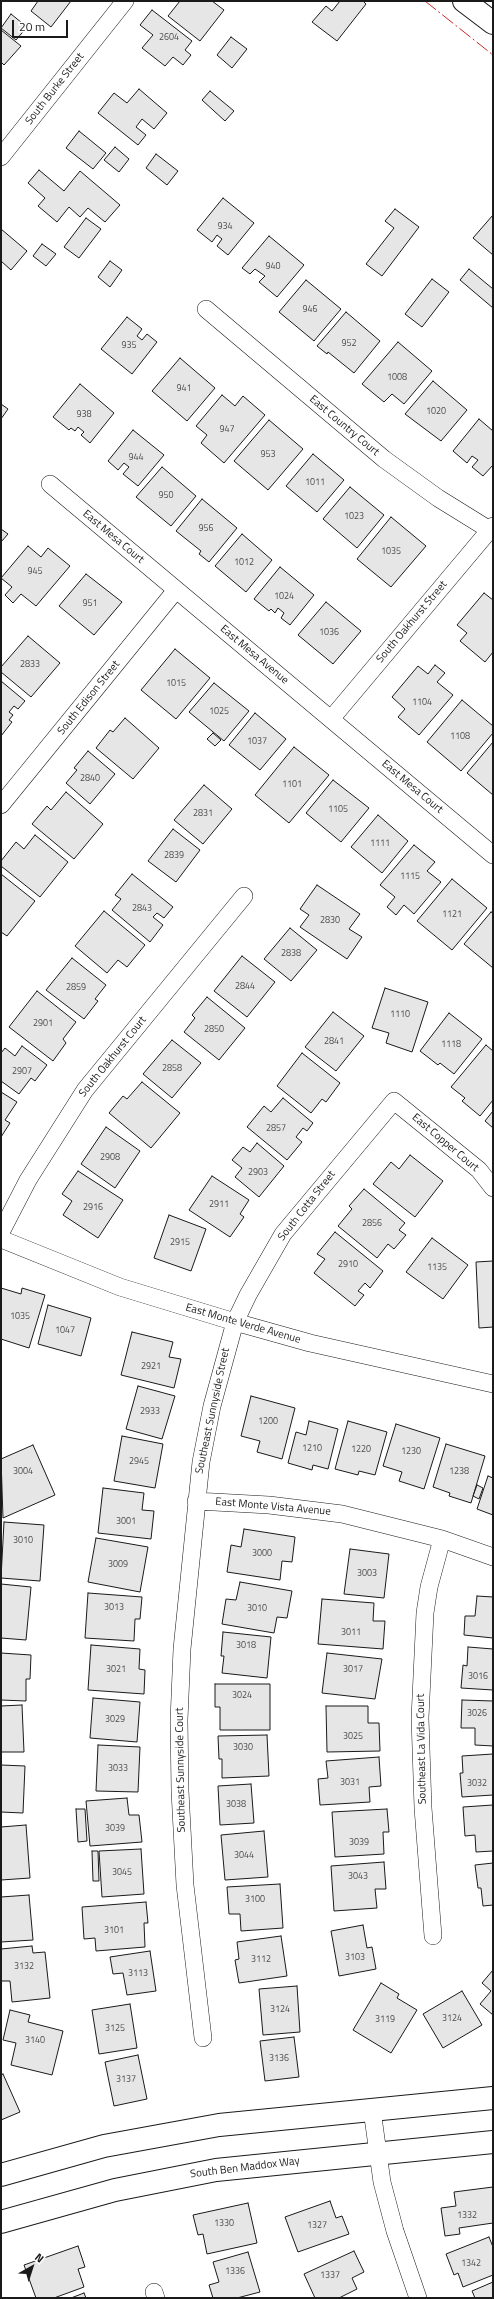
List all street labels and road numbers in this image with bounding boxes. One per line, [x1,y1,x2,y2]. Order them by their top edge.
street label: South Burke Street [23,50,87,128]
street label: East Country Court [306,393,382,459]
street label: East Mesa Court [80,508,146,566]
street label: South Oakhurst Street [374,578,450,666]
street label: East Mesa Avenue [217,623,291,687]
street label: South Edison Street [55,658,123,738]
street label: East Mesa Court [379,758,445,816]
street label: South Oakhurst Court [76,1014,150,1100]
street label: East Copper Court [409,1111,481,1175]
street label: South Cotta Street [275,1168,339,1244]
street label: East Monte Verde Avenue [184,1301,302,1347]
street label: Southeast Sunnyside Street [193,1347,233,1475]
street label: East Monte Vista Avenue [215,1495,331,1519]
street label: Southeast La Vida Court [414,1693,430,1805]
street label: Southeast Sunnyside Court [173,1707,189,1833]
street label: South Ben Maddox Way [189,2155,301,2181]

